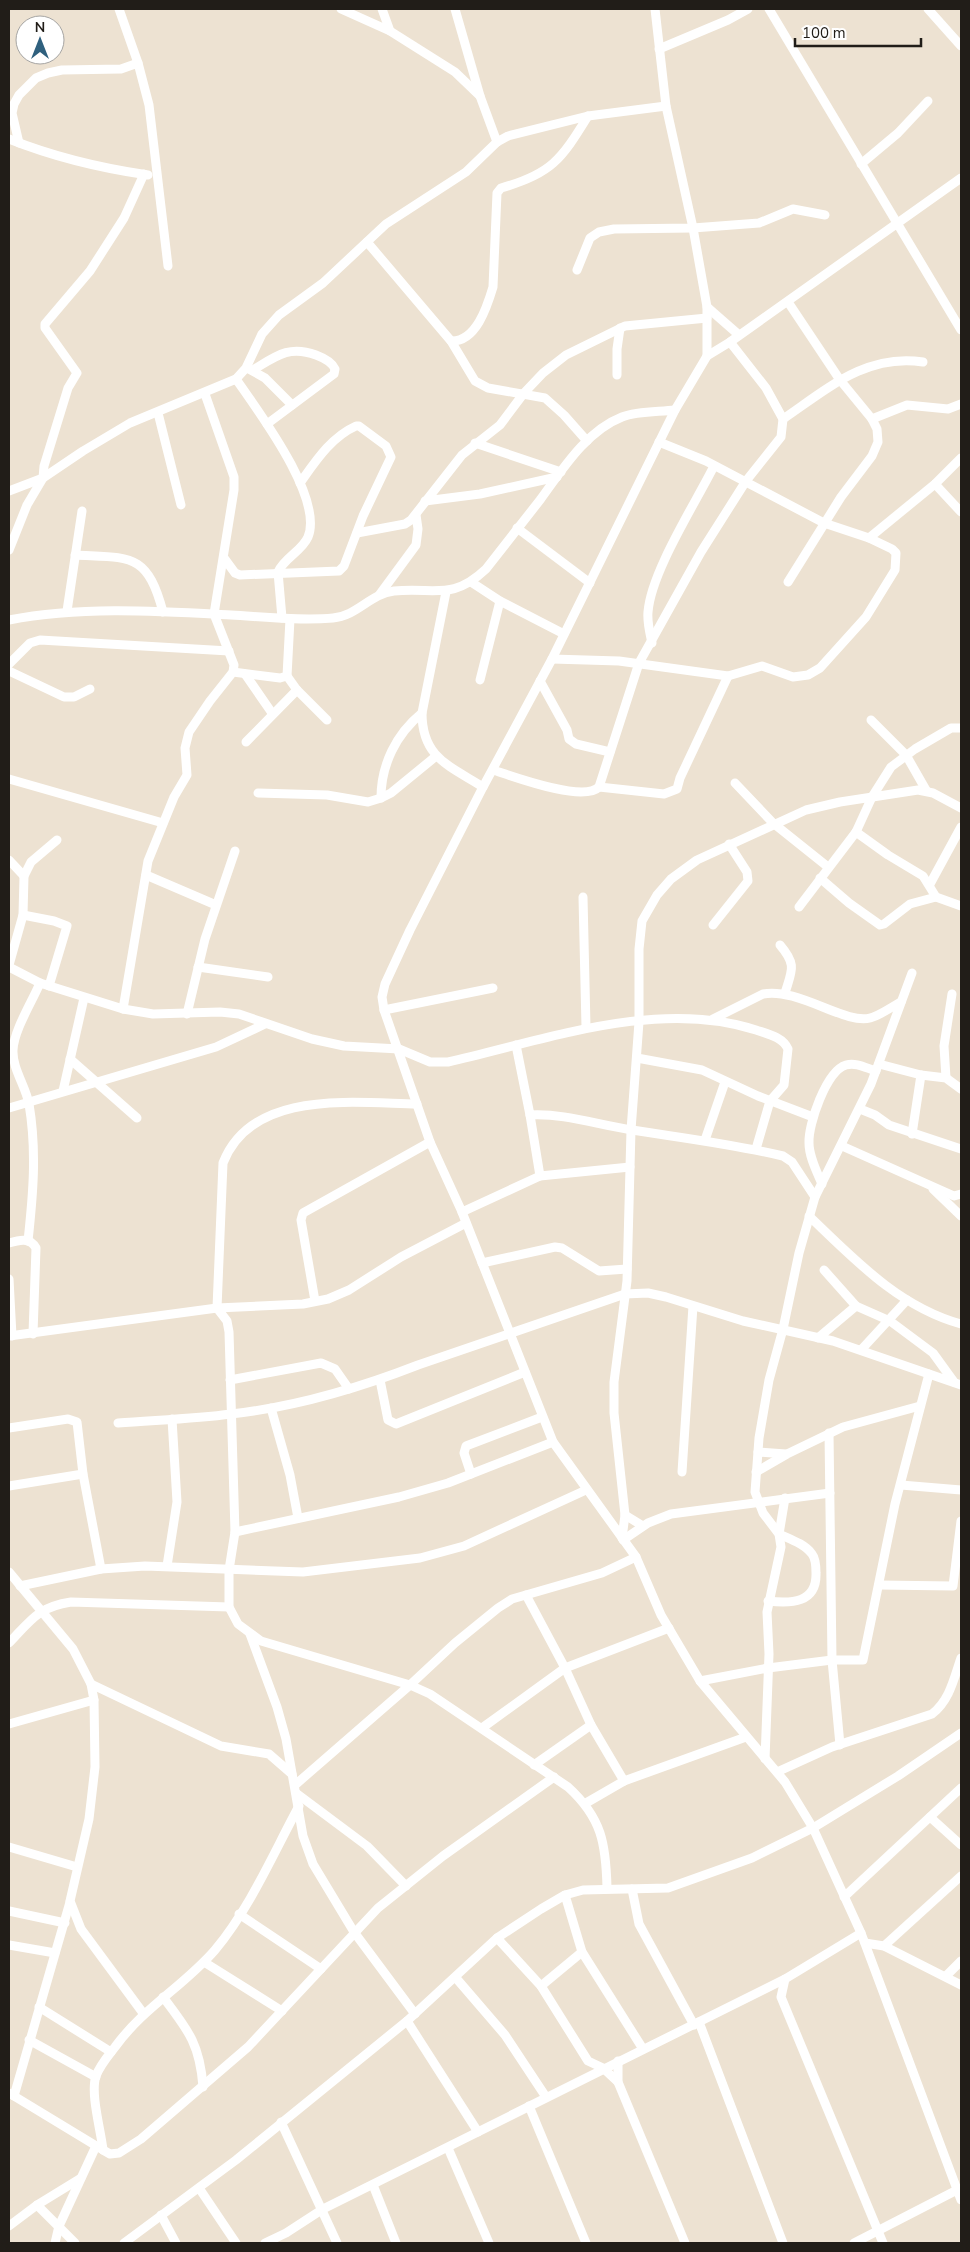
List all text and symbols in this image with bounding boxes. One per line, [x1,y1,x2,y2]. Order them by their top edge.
north arrow [15,15,65,65]
scale bar [795,15,921,47]
text: N [35,18,45,37]
text: 100 m [802,23,846,43]

